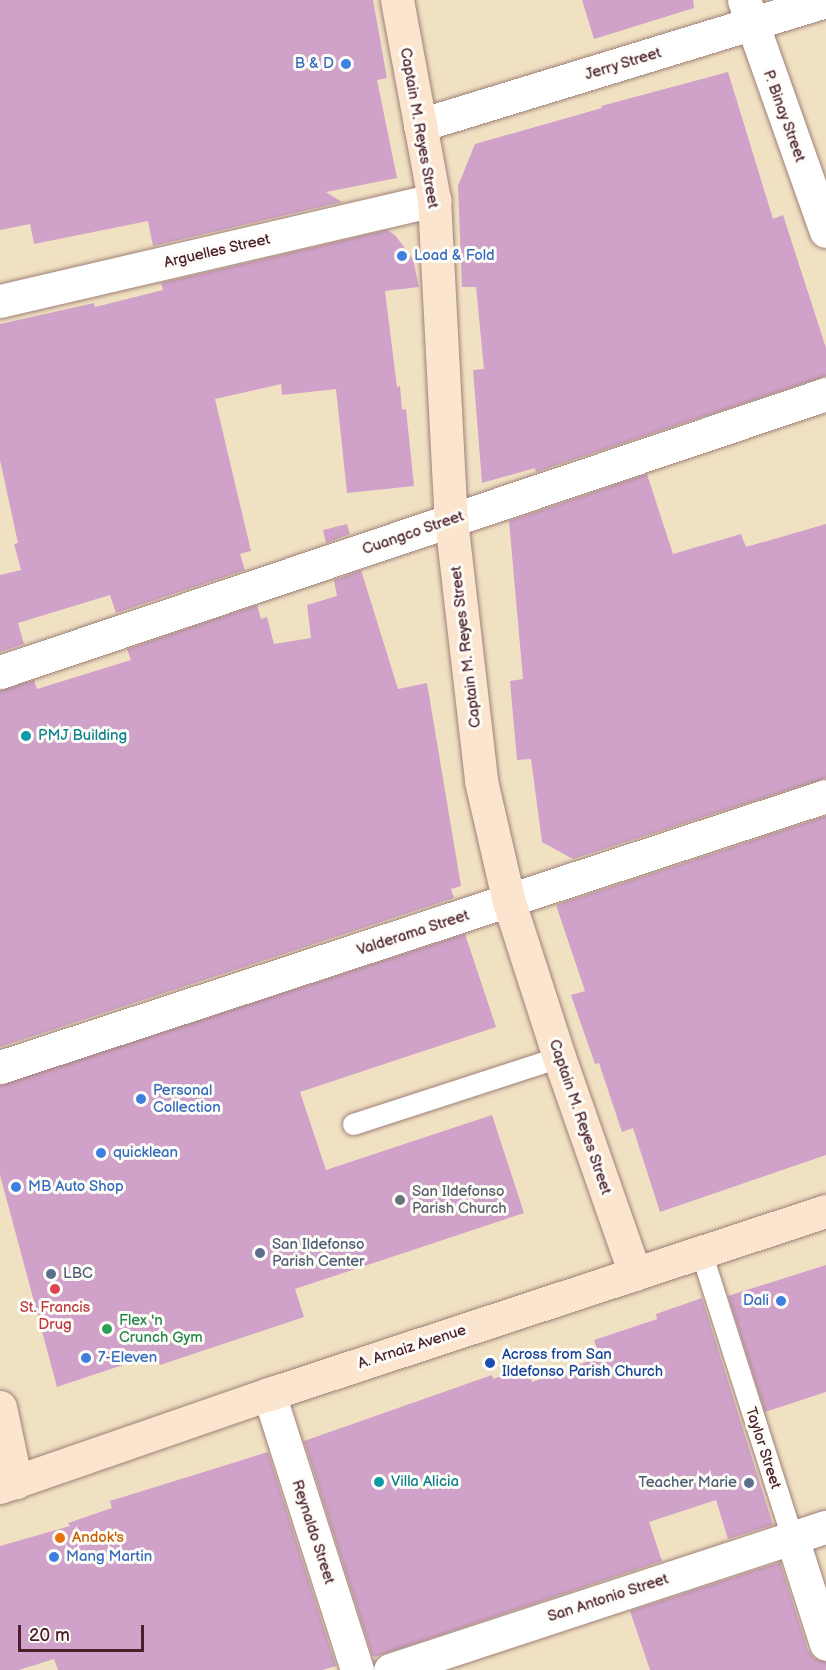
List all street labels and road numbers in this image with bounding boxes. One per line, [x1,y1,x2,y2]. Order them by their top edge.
street label: Jerry Street [582,44,664,84]
street label: Captain M. Reyes Street [396,46,442,210]
street label: P. Binay Street [759,67,809,165]
street label: Arguelles Street [162,230,272,272]
street label: Cuangco Street [360,507,466,559]
street label: Captain M. Reyes Street [447,565,485,729]
street label: Valderama Street [355,906,471,960]
street label: Captain M. Reyes Street [545,1037,615,1197]
street label: A. Arnaiz Avenue [356,1321,468,1373]
street label: Taylor Street [741,1405,785,1491]
street label: Reynaldo Street [288,1478,338,1586]
street label: San Antonio Street [545,1570,671,1626]

